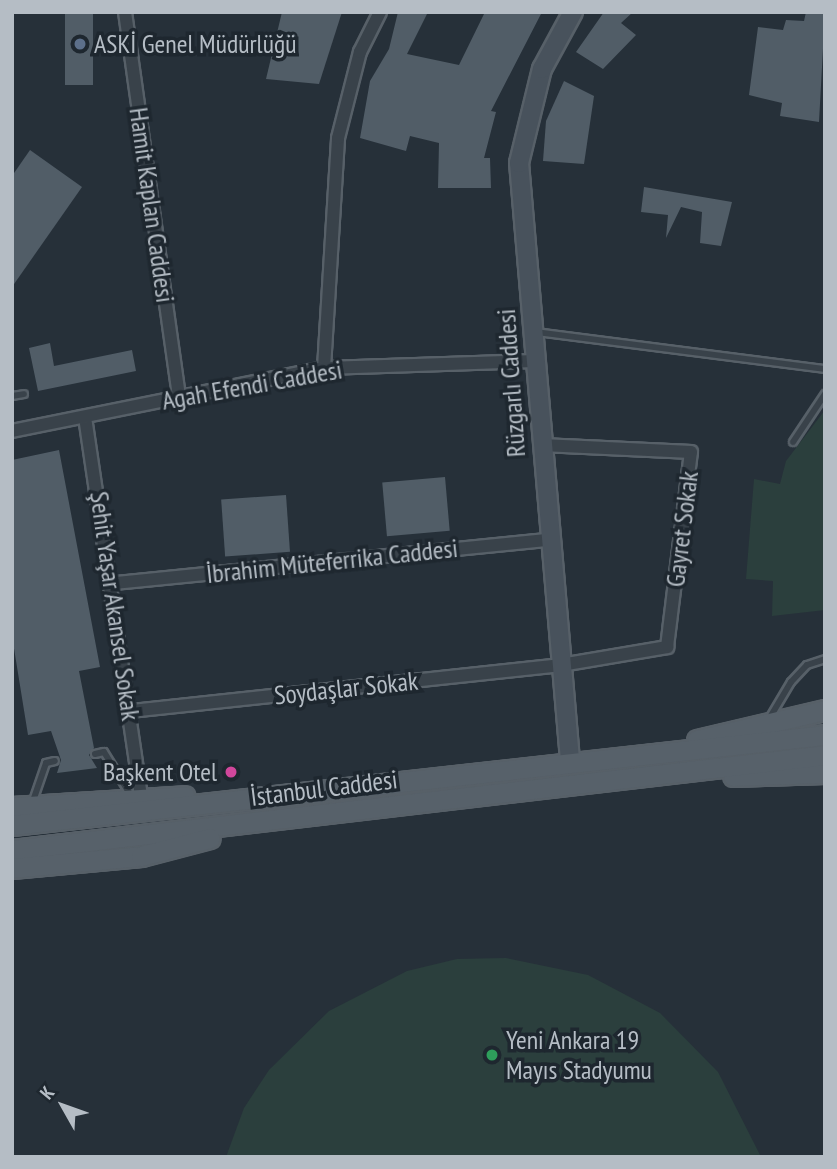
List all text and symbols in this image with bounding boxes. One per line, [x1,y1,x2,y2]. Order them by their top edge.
place label: ASKİ Genel Müdürlüğü [94,28,296,60]
marker: ASKİ Genel Müdürlüğü [72,36,88,52]
street label: Hamit Kaplan Caddesi [123,105,181,305]
street label: Rüzgarlı Caddesi [490,308,532,458]
street label: Agah Efendi Caddesi [159,354,345,416]
street label: Gayret Sokak [659,469,705,589]
street label: Şehit Yaşar Akansel Sokak [83,489,147,723]
street label: İbrahim Müteferrika Caddesi [205,532,459,590]
street label: Soydaşlar Sokak [273,665,419,711]
place label: Başkent Otel [103,756,217,788]
marker: Başkent Otel [223,764,239,780]
street label: İstanbul Caddesi [249,764,399,812]
place label: Yeni Ankara 19 Mayıs Stadyumu [506,1024,652,1086]
marker: Yeni Ankara 19 Mayıs Stadyumu [484,1047,500,1063]
north arrow [28,1071,98,1141]
text: K [35,1081,59,1104]

